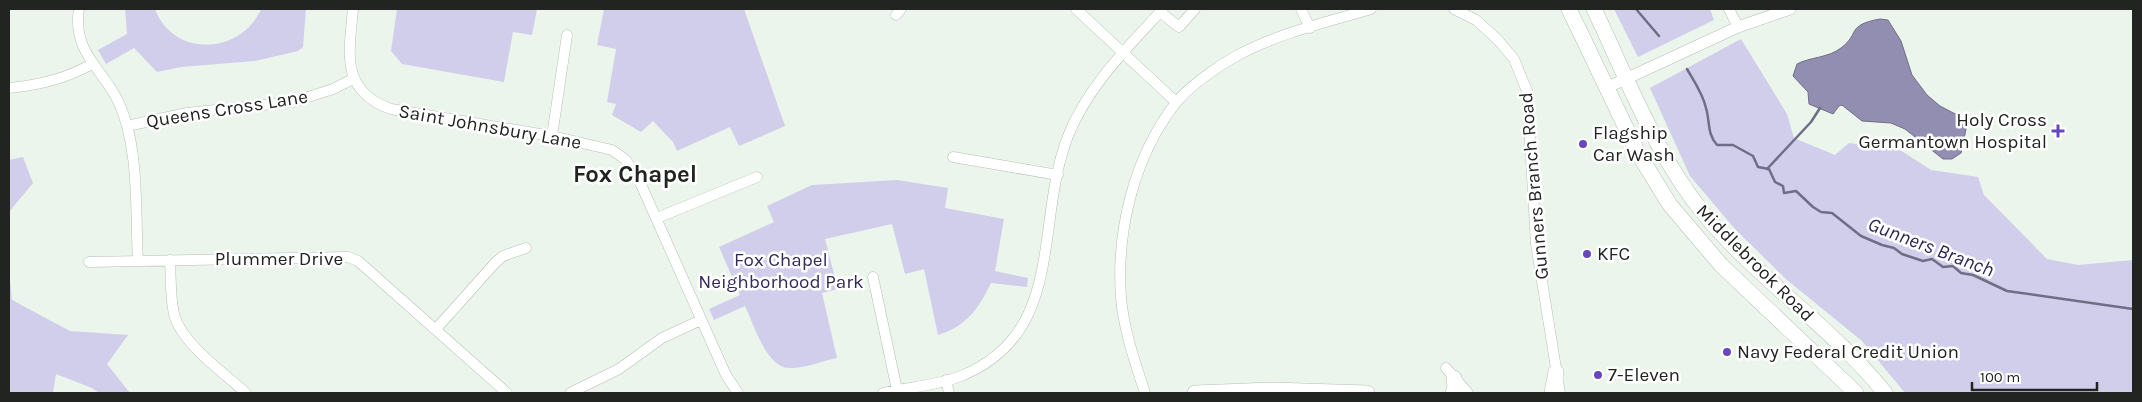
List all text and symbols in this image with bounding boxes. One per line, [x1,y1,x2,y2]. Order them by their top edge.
street label: Queens Cross Lane [145,85,309,133]
street label: Gunners Branch Road [1515,91,1553,281]
street label: Saint Johnsbury Lane [397,100,583,154]
place label: Holy Cross Germantown Hospital [1858,109,2047,153]
place label: Flagship Car Wash [1593,122,1675,166]
marker: Holy Cross Germantown Hospital [2051,124,2065,138]
marker: Flagship Car Wash [1577,138,1589,150]
district label: Fox Chapel [573,160,697,188]
street label: Middlebrook Road [1692,200,1818,326]
water label: Gunners Branch [1865,212,1997,282]
place label: KFC [1597,243,1630,265]
street label: Plummer Drive [215,248,343,270]
marker: KFC [1581,248,1593,260]
park label: Fox Chapel Neighborhood Park [698,249,864,293]
place label: Navy Federal Credit Union [1737,341,1959,363]
marker: Navy Federal Credit Union [1721,346,1733,358]
scale bar [1972,360,2097,392]
place label: 7-Eleven [1608,364,1680,386]
text: 100 m [1980,368,2020,386]
marker: 7-Eleven [1592,369,1604,381]

